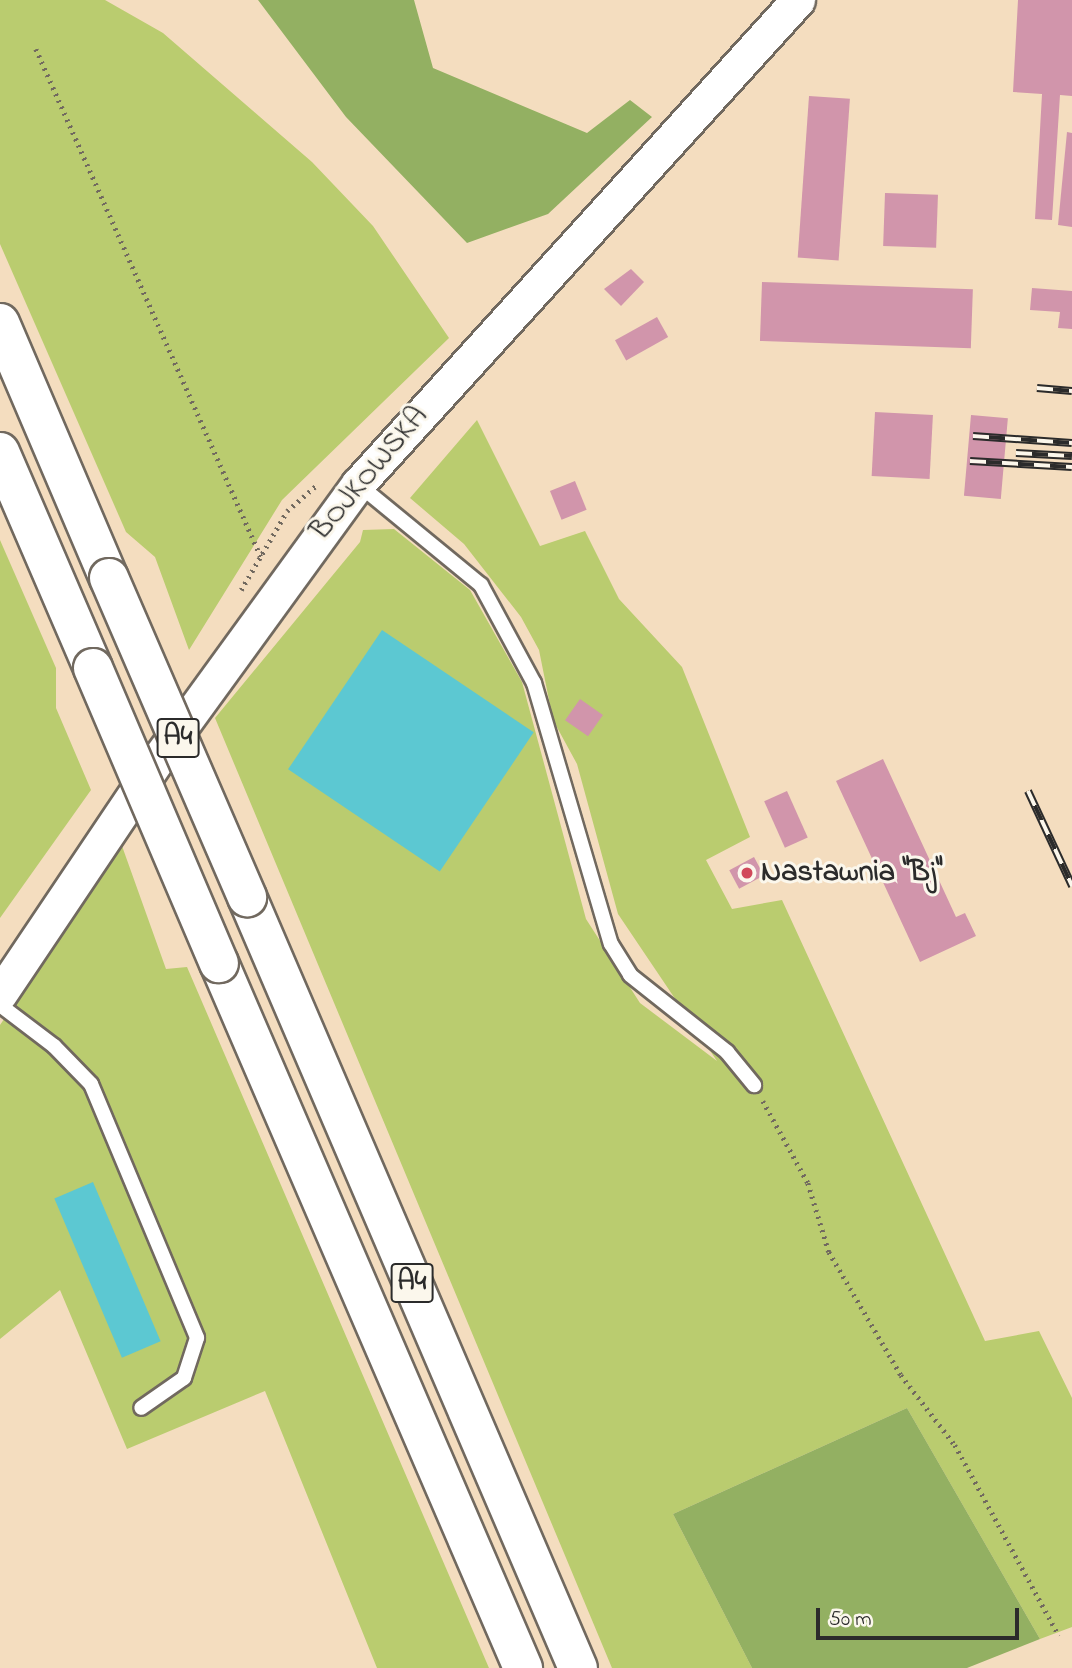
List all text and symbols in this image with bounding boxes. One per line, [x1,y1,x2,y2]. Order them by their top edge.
street label: BOJKOWSKA [303,399,437,549]
road number: A4 [155,714,201,762]
place label: Nastawnia "Bj" [761,855,943,891]
marker: Nastawnia "Bj" [739,865,755,881]
road number: A4 [389,1258,435,1308]
scale bar [820,1594,1023,1638]
text: 50 m [829,1605,872,1635]

